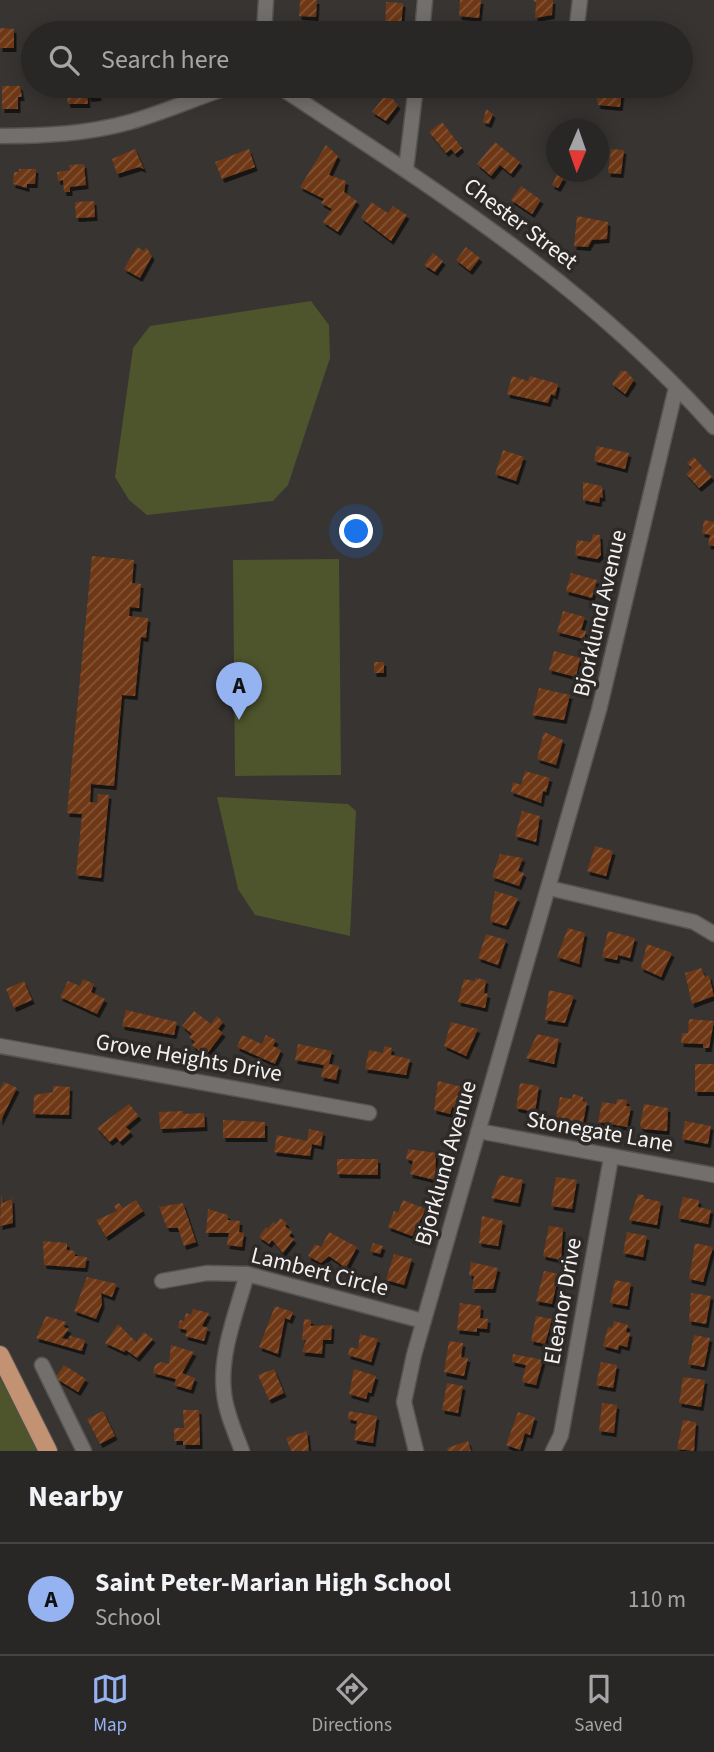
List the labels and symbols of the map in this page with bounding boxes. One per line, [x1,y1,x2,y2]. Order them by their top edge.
north arrow [546,119,609,182]
street label: Chester Street [457,170,585,277]
your location [339,514,373,548]
street label: Bjorklund Avenue [564,526,635,700]
pin: A [216,662,262,720]
street label: Grove Heights Drive [93,1025,285,1090]
street label: Bjorklund Avenue [406,1077,485,1250]
street label: Stonegate Lane [524,1102,676,1161]
street label: Eleanor Drive [535,1235,590,1367]
street label: Lambert Circle [248,1238,392,1305]

